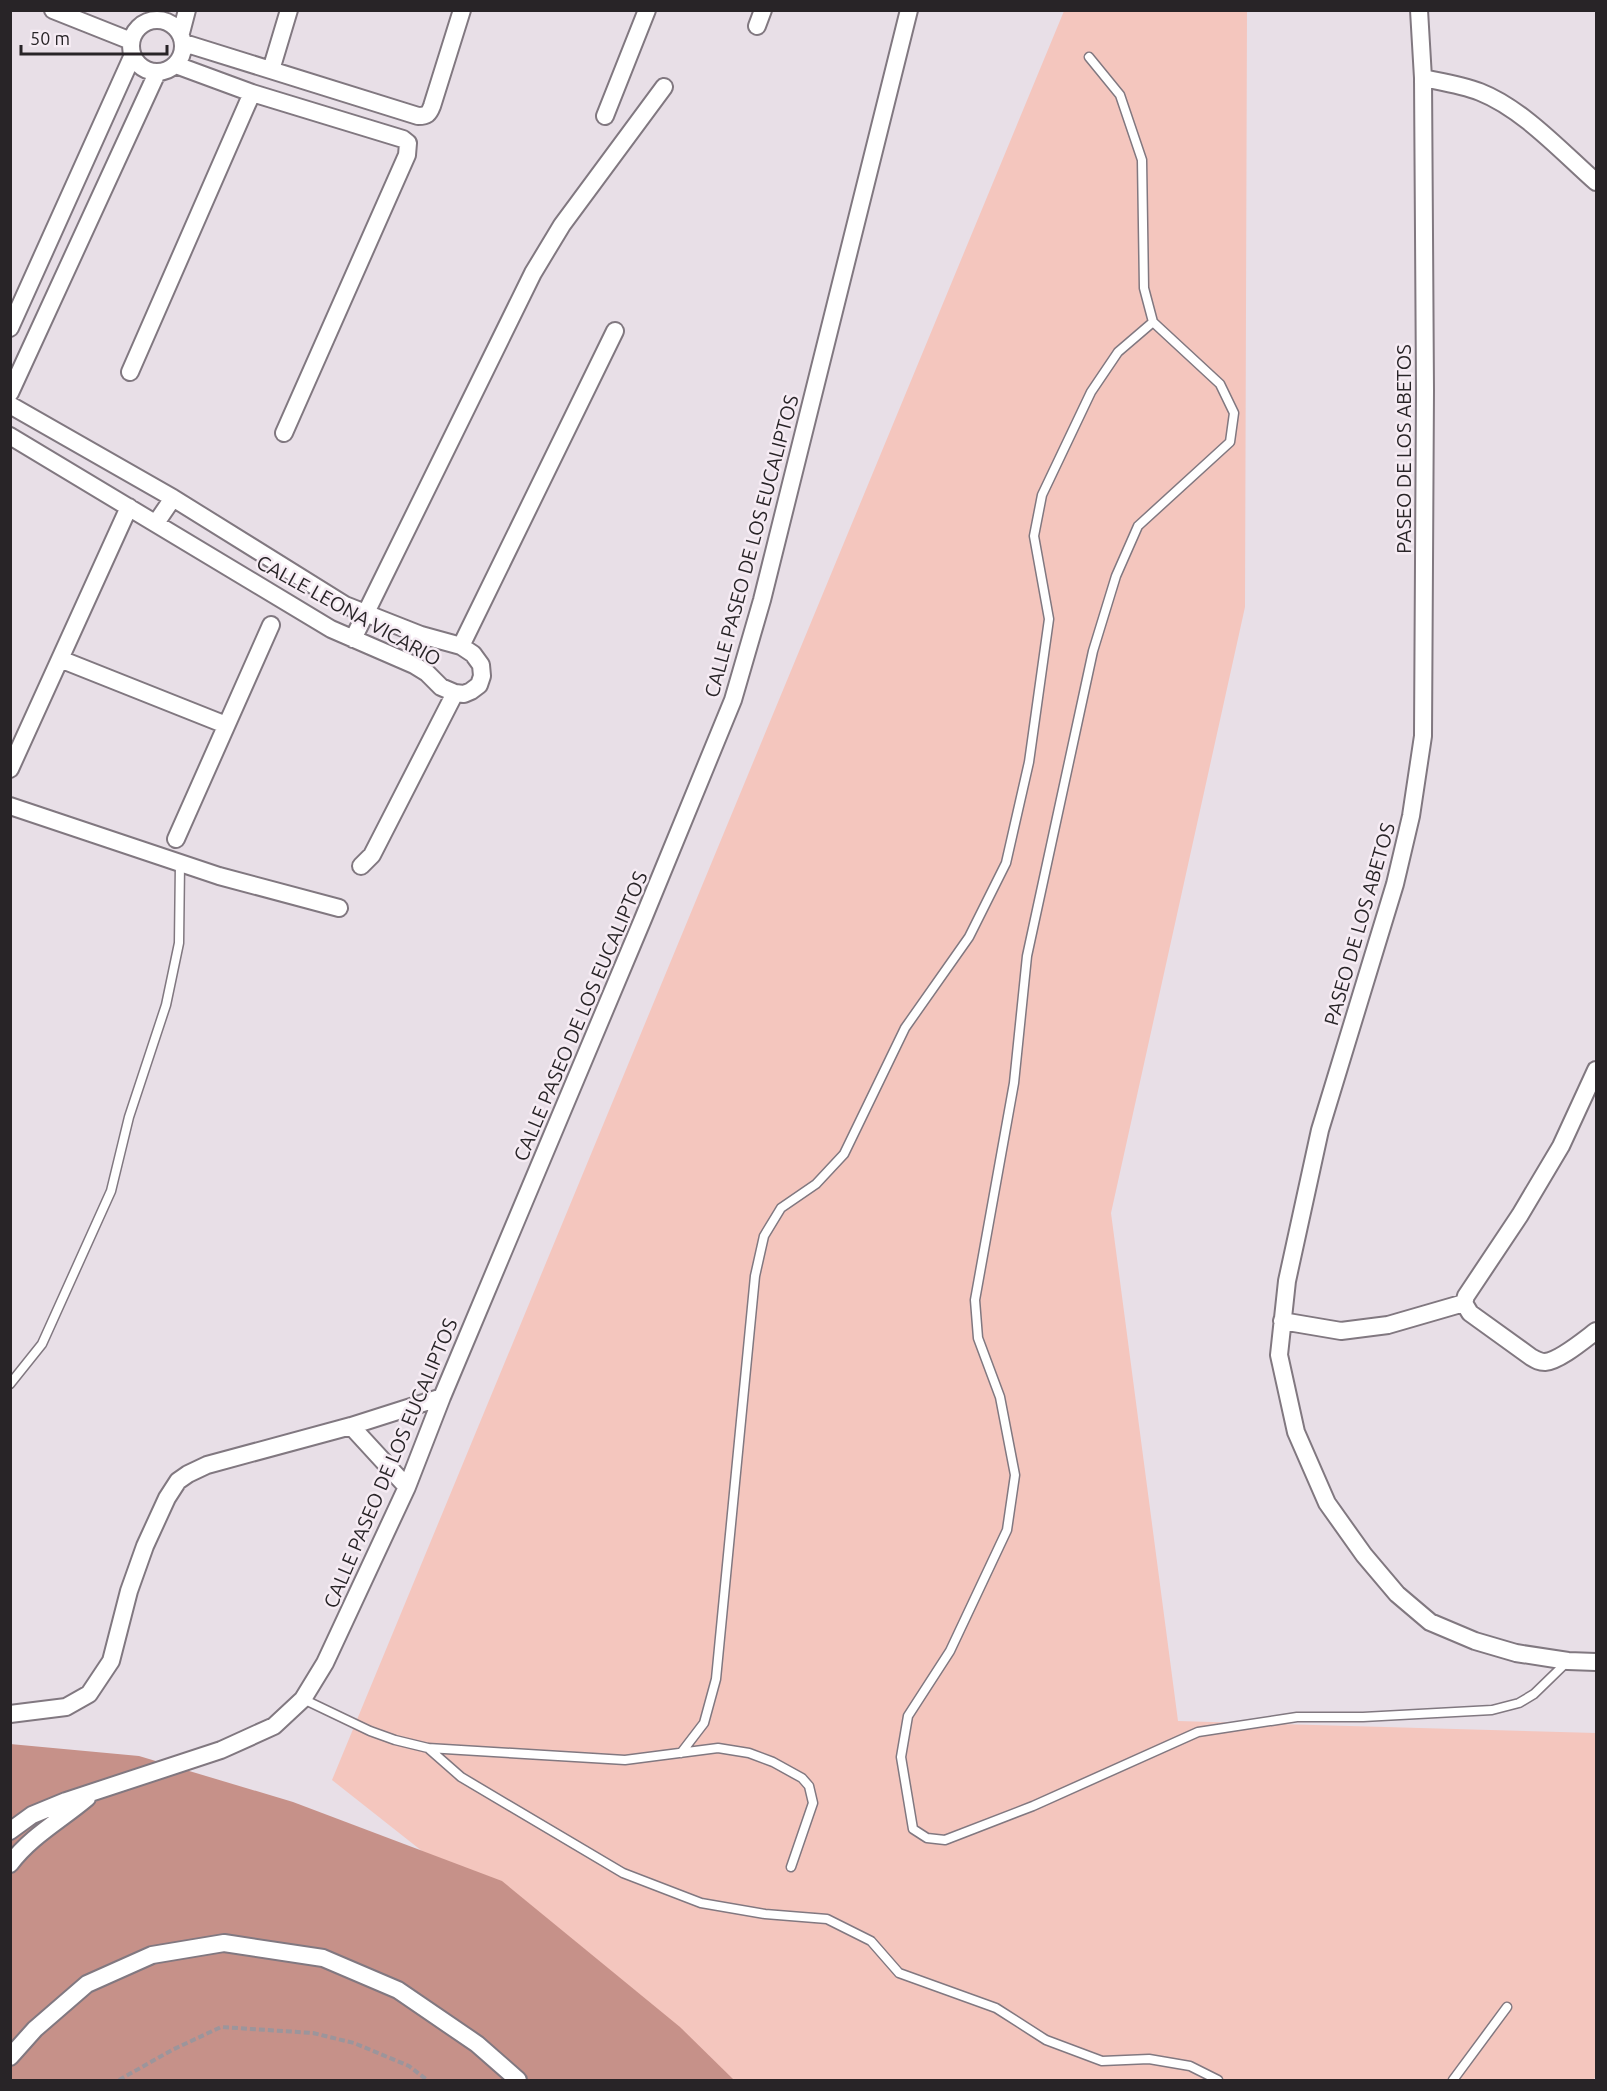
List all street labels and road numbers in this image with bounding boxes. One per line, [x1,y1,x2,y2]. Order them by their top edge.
street label: PASEO DE LOS ABETOS [1392,344,1415,554]
street label: CALLE PASEO DE LOS EUCALIPTOS [699,392,803,700]
street label: CALLE LEONA VICARIO [253,550,445,670]
street label: PASEO DE LOS ABETOS [1319,820,1399,1028]
street label: CALLE PASEO DE LOS EUCALIPTOS [508,868,652,1164]
street label: CALLE PASEO DE LOS EUCALIPTOS [318,1315,462,1611]

